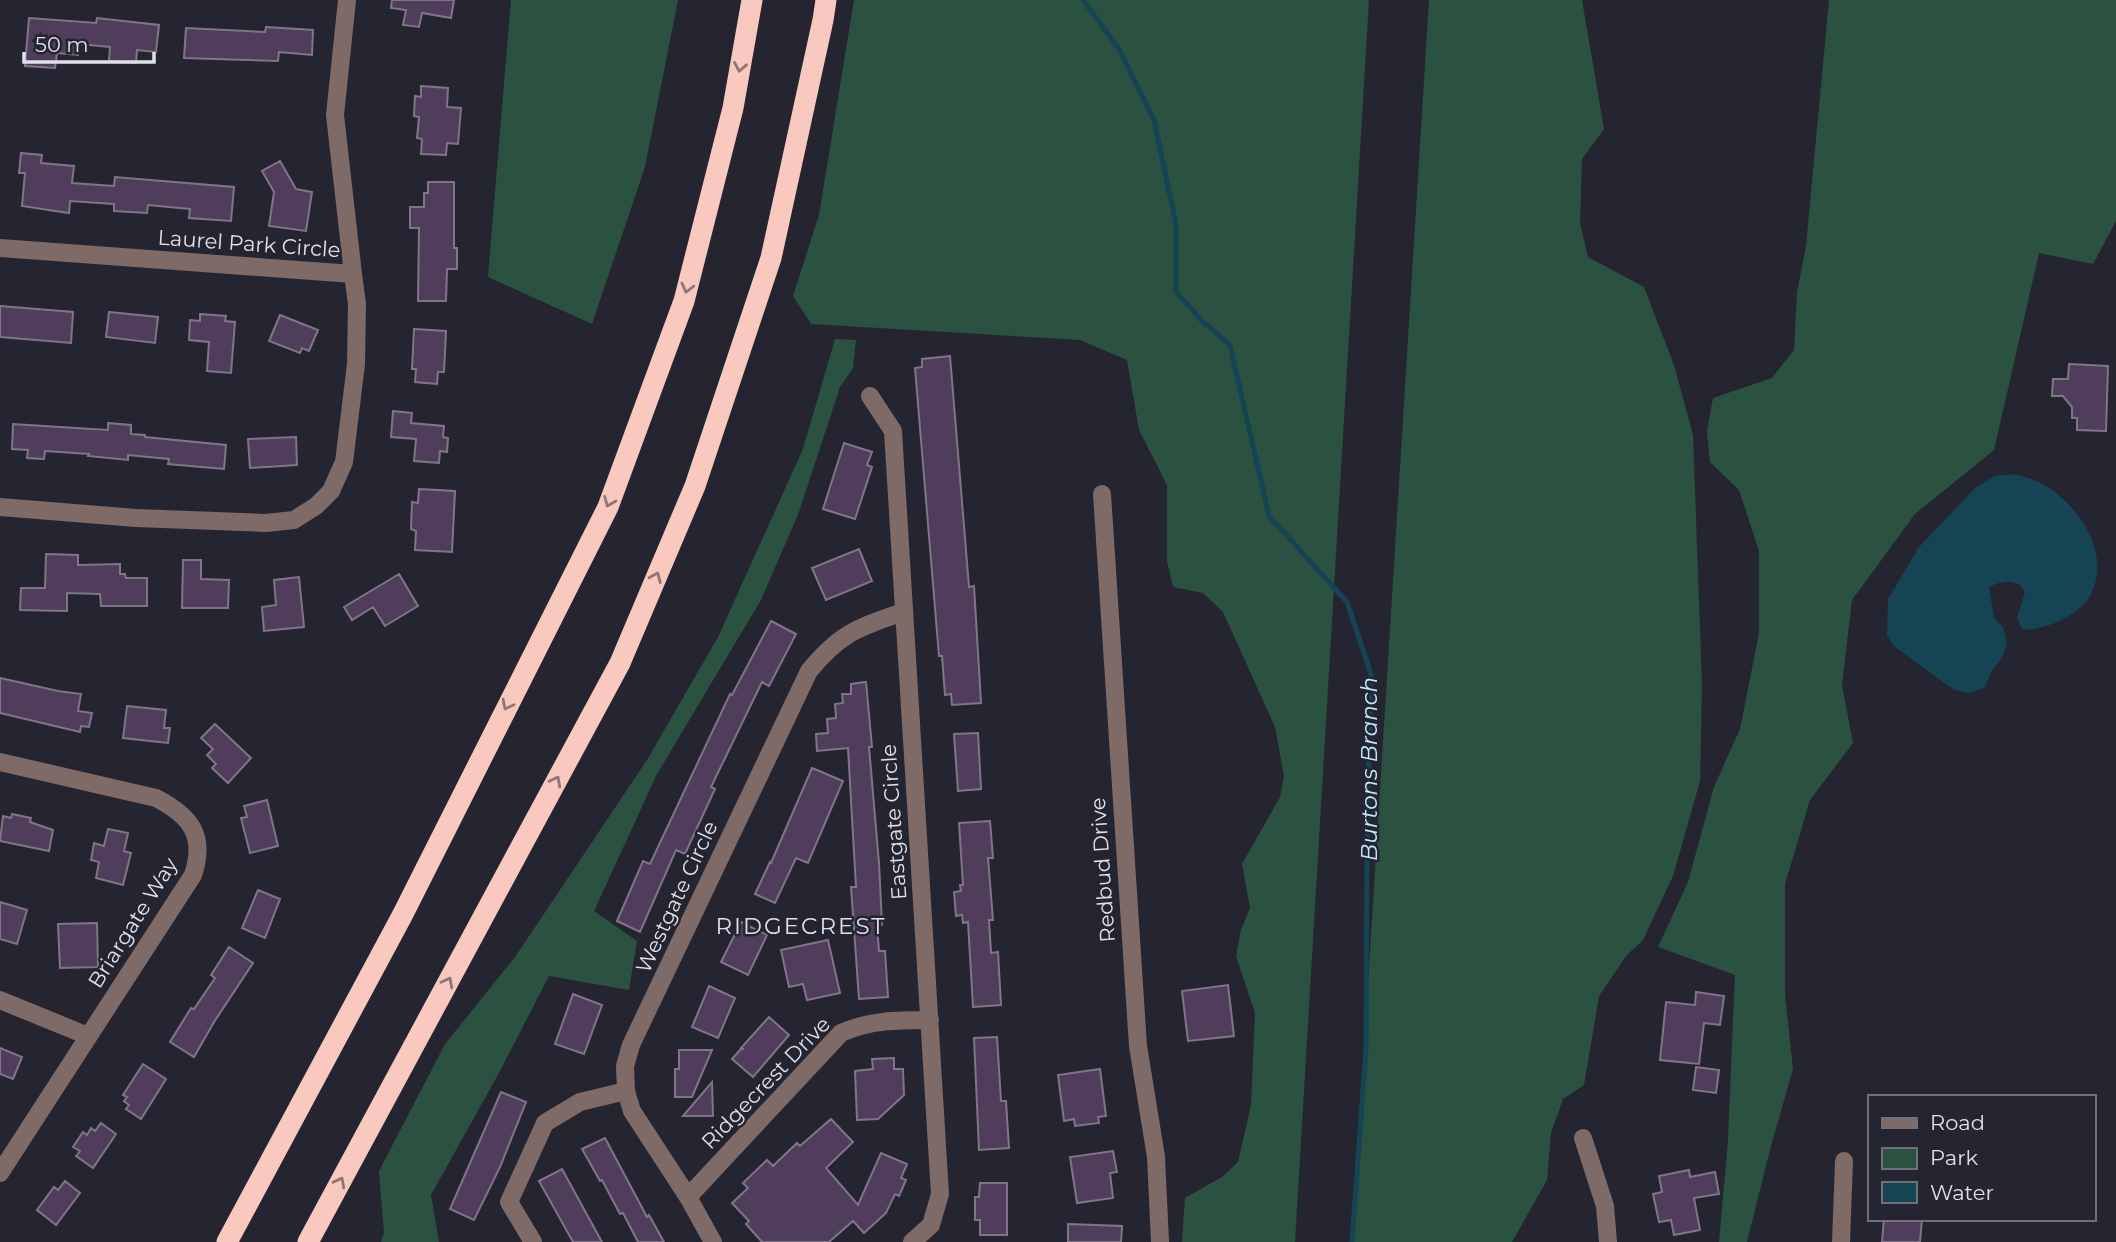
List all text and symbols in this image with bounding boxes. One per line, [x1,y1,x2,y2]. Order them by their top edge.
scale bar [24,21,154,65]
text: 50 m [35,32,89,57]
one-way arrow [733,61,748,73]
street label: Laurel Park Circle [157,225,341,262]
one-way arrow [681,282,695,294]
one-way arrow [603,495,617,507]
one-way arrow [648,572,662,584]
water label: Burtons Branch [1355,677,1383,861]
one-way arrow [502,698,516,710]
street label: Eastgate Circle [876,743,911,901]
one-way arrow [548,776,561,788]
street label: Redbud Drive [1085,797,1120,943]
street label: Westgate Circle [630,817,723,977]
street label: Briargate Way [83,852,183,993]
district label: RIDGECREST [715,912,887,940]
one-way arrow [440,976,453,989]
street label: Ridgecrest Drive [696,1011,835,1154]
legend [1868,1095,2095,1221]
text: Road [1930,1110,1985,1135]
text: Park [1930,1145,1978,1170]
one-way arrow [332,1177,346,1189]
text: Water [1930,1180,1994,1205]

